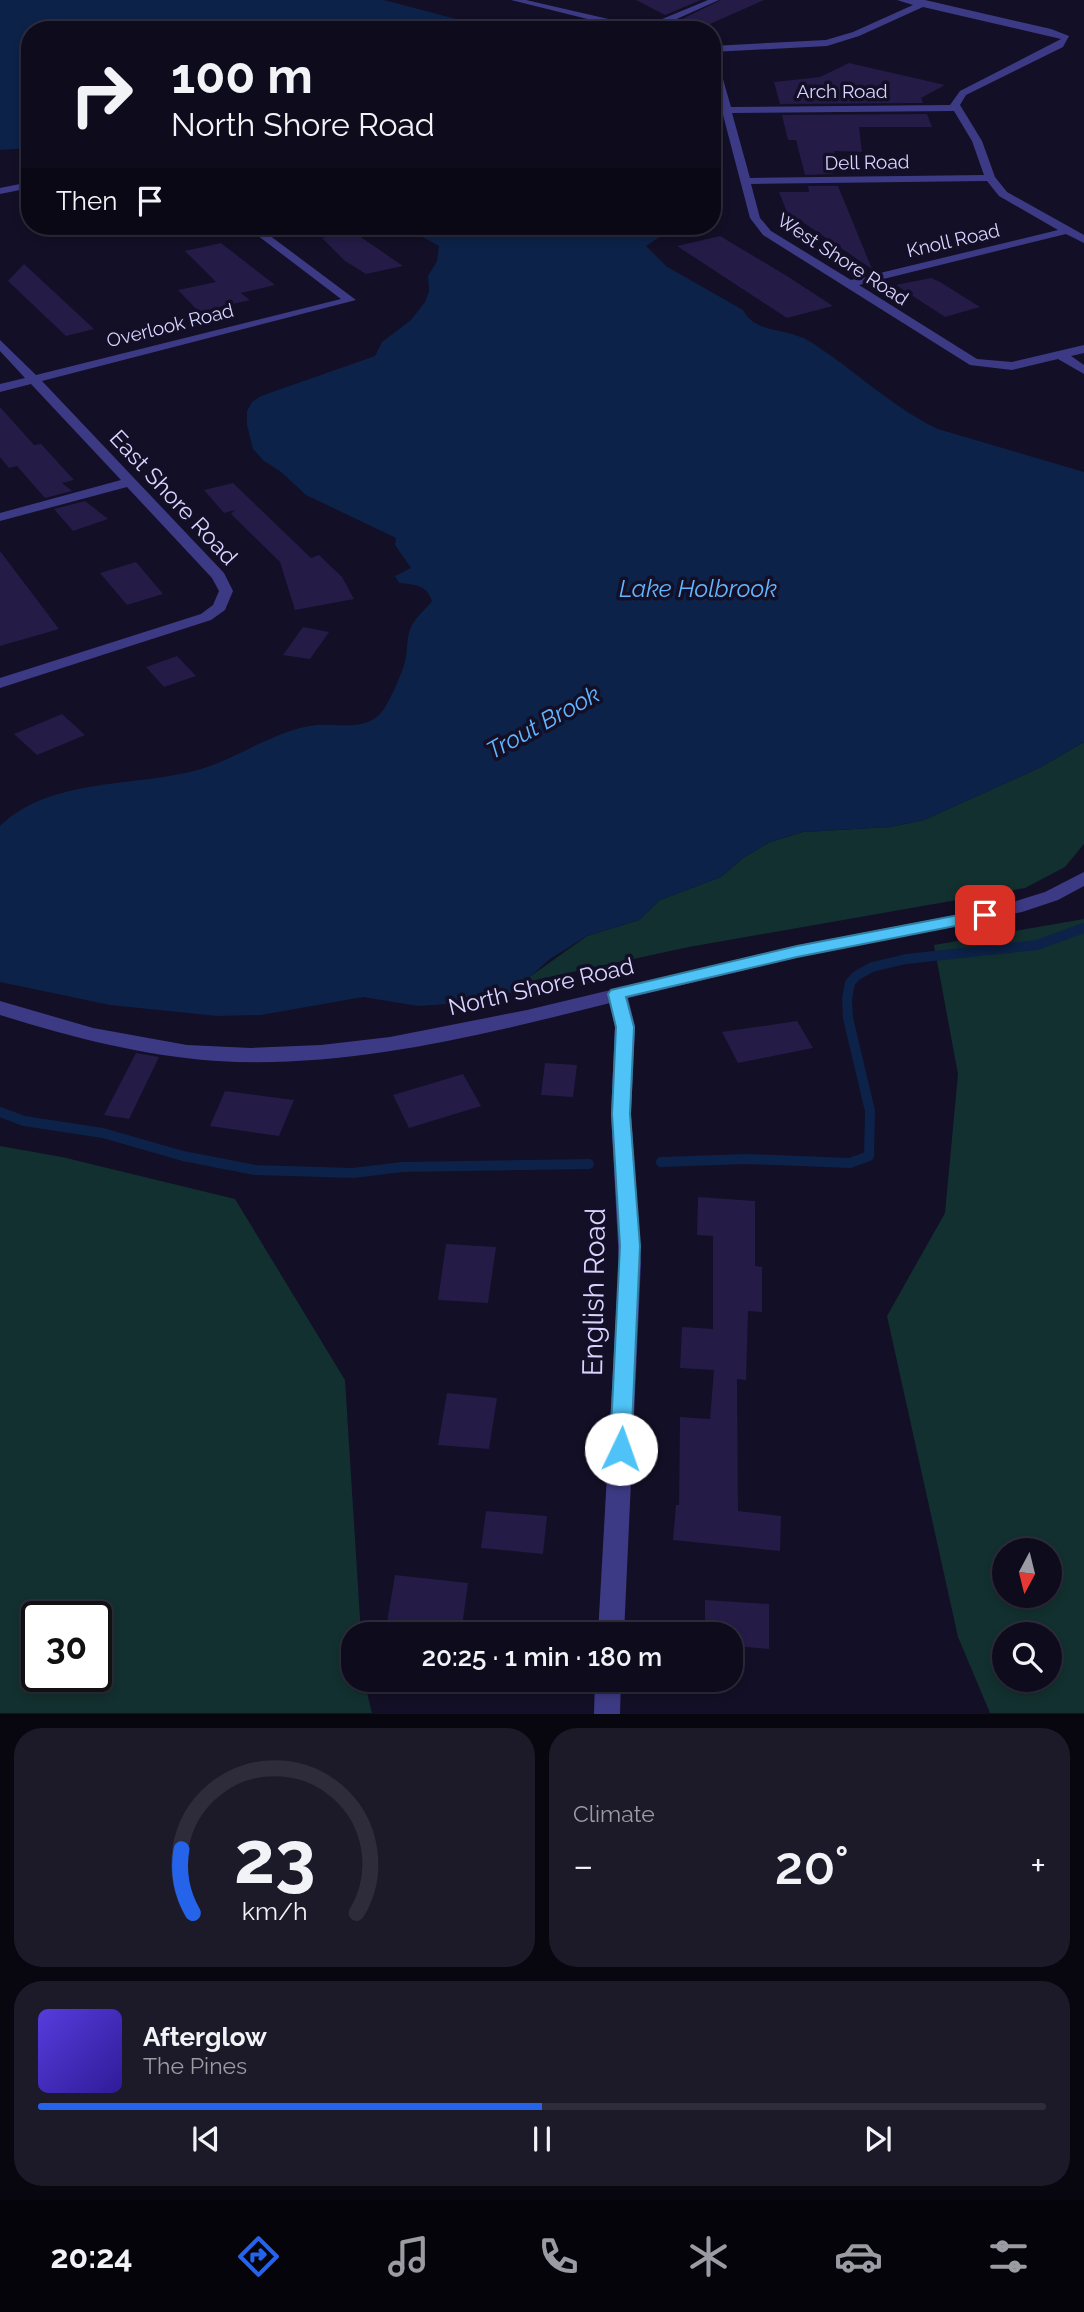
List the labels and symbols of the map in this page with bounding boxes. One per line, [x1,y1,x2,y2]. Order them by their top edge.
street label: Arch Road [796,80,888,102]
street label: Dell Road [824,150,910,174]
street label: West Shore Road [773,208,913,310]
street label: Knoll Road [904,219,1002,261]
street label: Overlook Road [104,299,236,351]
street label: East Shore Road [105,424,243,570]
water label: Lake Holbrook [619,574,777,603]
water label: Trout Brook [481,679,605,765]
pin [955,885,1015,945]
street label: North Shore Road [446,952,636,1020]
street label: English Road [576,1208,612,1376]
position arrow [584,1412,658,1486]
north arrow [992,1538,1062,1608]
speed limit sign: 30 [21,1601,112,1692]

